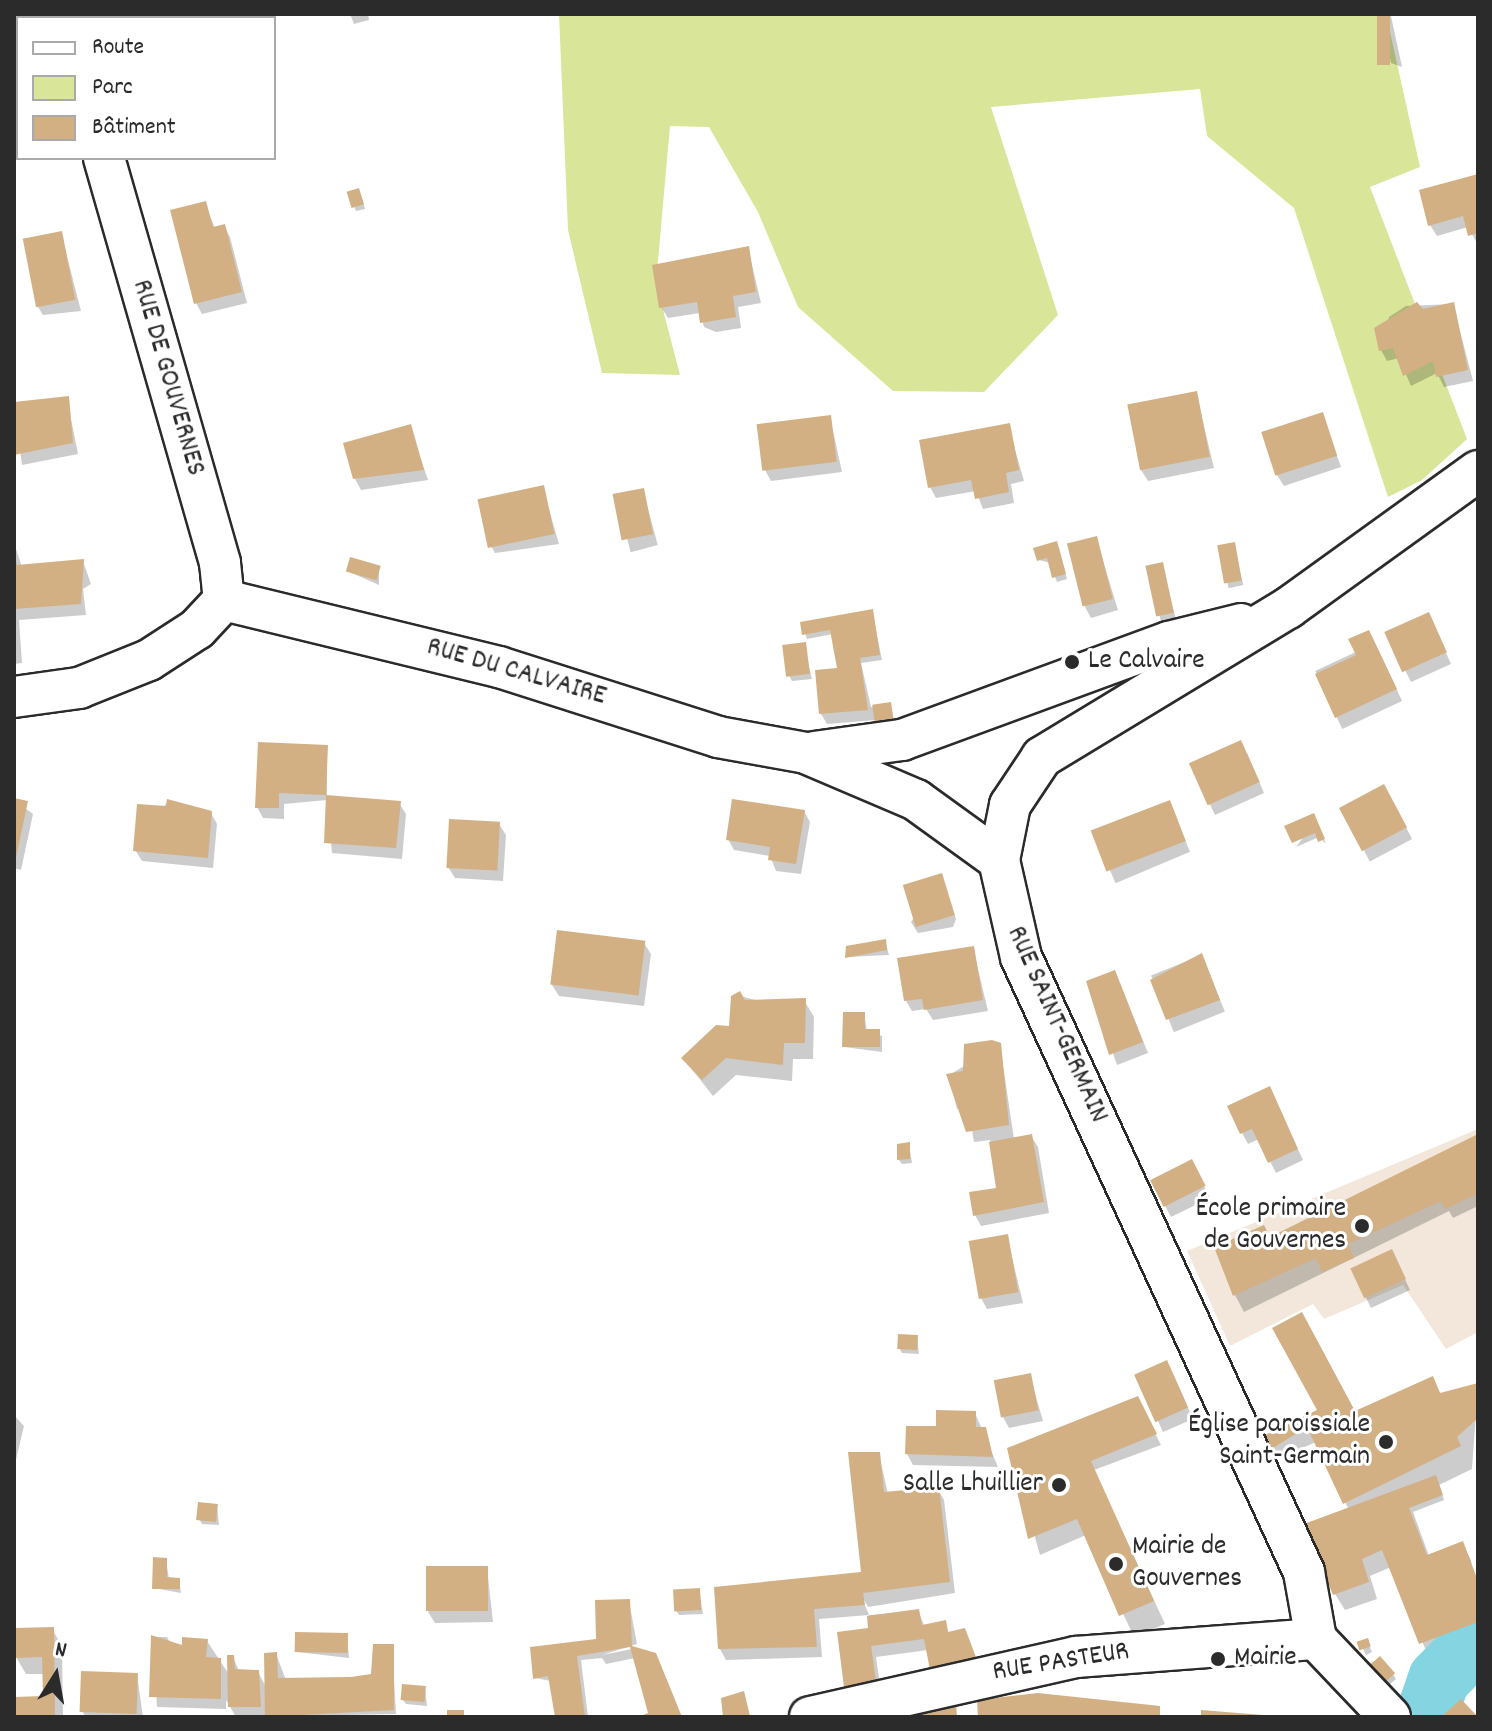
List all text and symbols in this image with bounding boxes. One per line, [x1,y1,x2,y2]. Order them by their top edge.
legend [16,16,276,160]
text: Route [92,31,144,65]
text: Parc [92,71,133,105]
text: Bâtiment [92,111,176,145]
street label: RUE DE GOUVERNES [123,276,211,480]
street label: RUE DU CALVAIRE [422,631,610,715]
place label: Le Calvaire [1088,645,1204,679]
marker: Le Calvaire [1063,653,1081,671]
street label: RUE SAINT-GERMAIN [998,921,1114,1129]
place label: École primaire de Gouvernes [1196,1193,1346,1259]
marker: École primaire de Gouvernes [1353,1217,1371,1235]
place label: Église paroissiale Saint-Germain [1188,1409,1370,1475]
marker: Église paroissiale Saint-Germain [1377,1433,1395,1451]
place label: Salle Lhuillier [903,1468,1043,1502]
marker: Salle Lhuillier [1050,1476,1068,1494]
place label: Mairie de Gouvernes [1132,1531,1242,1597]
marker: Mairie de Gouvernes [1107,1555,1125,1573]
north arrow [16,1635,96,1715]
text: N [52,1635,69,1667]
street label: RUE PASTEUR [990,1636,1132,1690]
place label: Mairie [1234,1642,1296,1676]
marker: Mairie [1209,1650,1227,1668]

